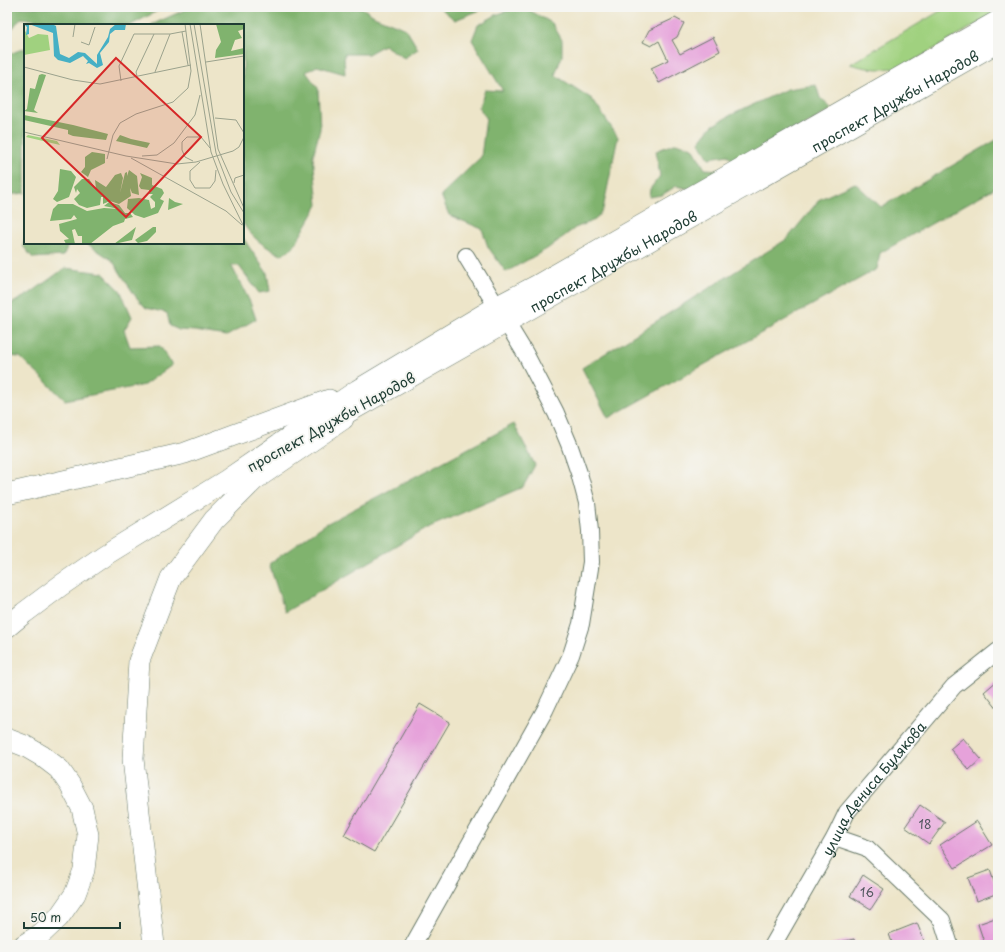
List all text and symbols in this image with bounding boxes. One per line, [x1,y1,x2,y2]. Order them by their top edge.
inset map [24,24,244,244]
street label: проспект Дружбы Народов [807,45,982,157]
street label: проспект Дружбы Народов [525,205,701,317]
street label: проспект Дружбы Народов [243,367,419,477]
street label: улица Дениса Булякова [816,716,931,859]
house number: 18 [919,815,931,833]
house number: 16 [860,883,874,901]
scale bar [24,904,120,930]
text: 50 m [30,908,61,926]

